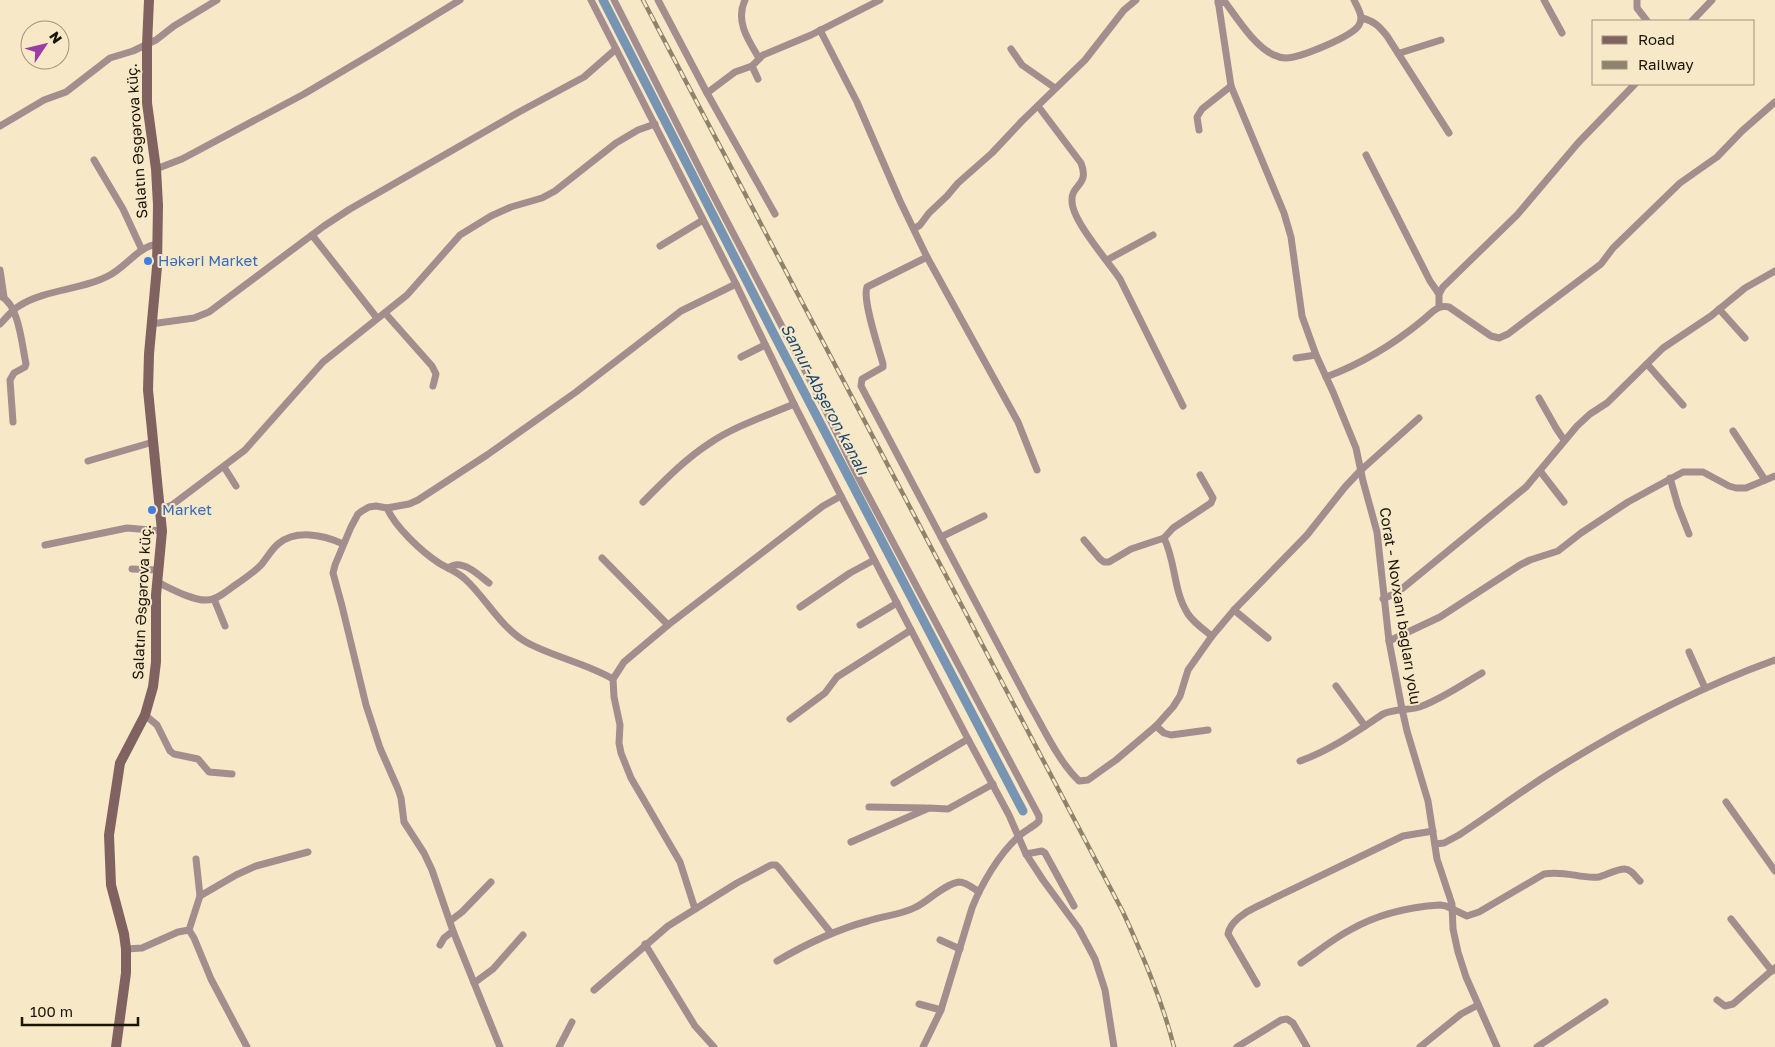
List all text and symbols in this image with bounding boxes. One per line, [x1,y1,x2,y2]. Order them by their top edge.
north arrow [20,20,70,70]
legend [1592,20,1755,85]
text: N [46,28,66,46]
text: Road [1638,30,1675,48]
text: Railway [1638,55,1694,73]
street label: Salatın Əsgərova küç. [122,63,150,219]
place label: Həkəri Market [158,251,258,269]
marker: Həkəri Market [142,255,154,267]
water label: Samur-Abşeron kanalı [777,320,874,479]
place label: Market [162,500,212,518]
marker: Market [146,504,158,516]
street label: Corat - Novxanı bağları yolu [1376,506,1425,706]
street label: Salatın Əsgərova küç. [128,524,154,680]
scale bar [22,994,139,1026]
text: 100 m [30,1002,73,1020]

